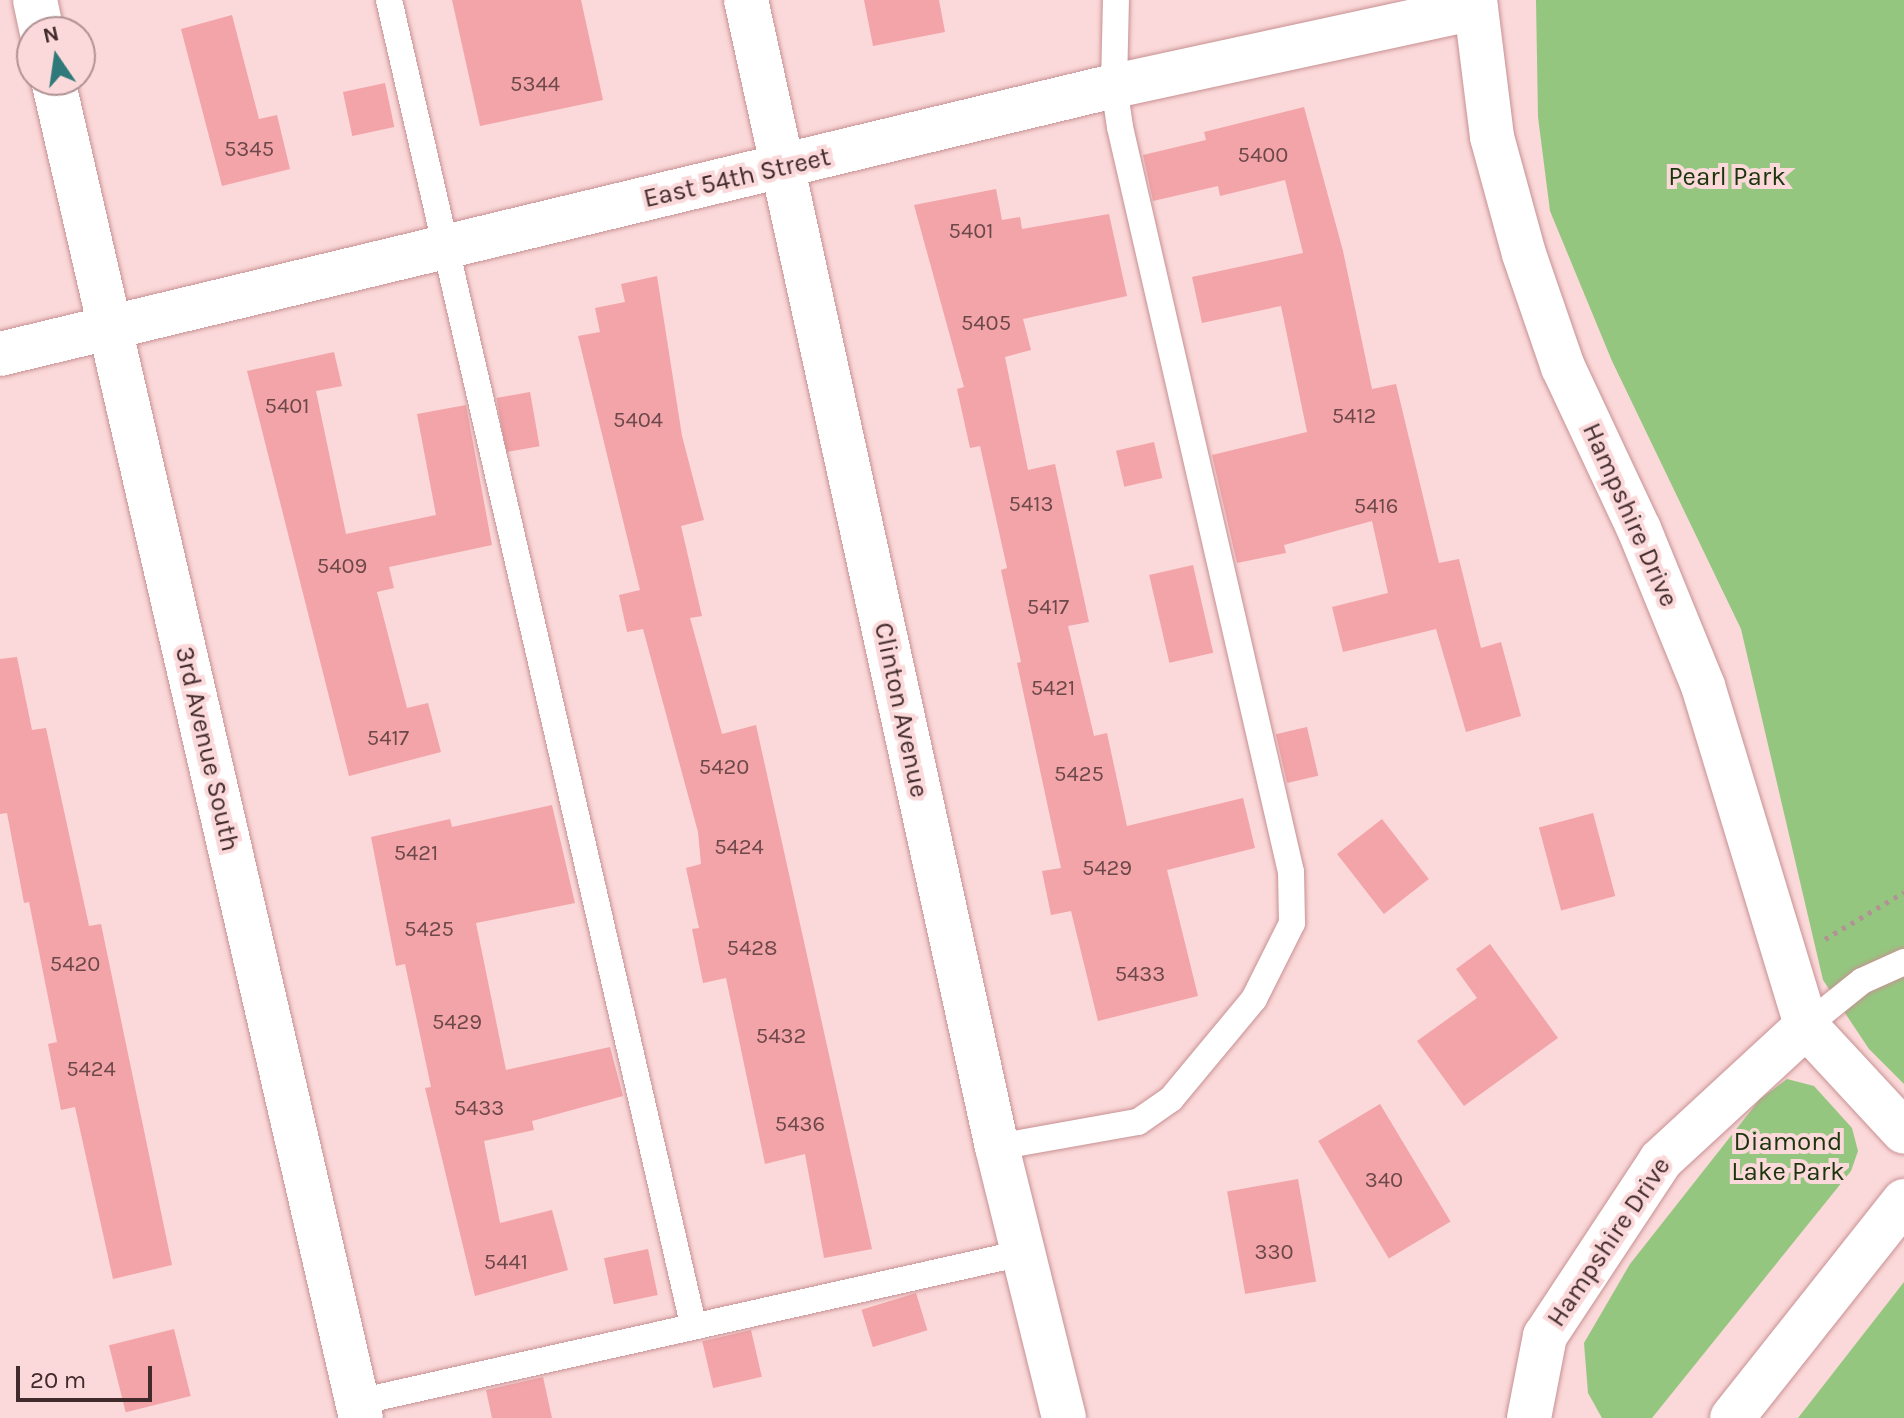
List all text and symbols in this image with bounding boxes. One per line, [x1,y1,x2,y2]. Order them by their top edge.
north arrow [16,16,96,96]
text: N [40,20,62,49]
house number: 5344 [510,72,560,98]
house number: 5345 [224,137,274,163]
street label: East 54th Street [641,141,833,215]
house number: 5400 [1238,143,1288,169]
park label: Pearl Park [1668,161,1786,193]
house number: 5401 [948,219,994,245]
house number: 5405 [961,311,1011,337]
house number: 5401 [264,394,310,420]
house number: 5412 [1332,404,1376,430]
house number: 5404 [613,408,663,434]
street label: Hampshire Drive [1575,418,1685,612]
house number: 5413 [1009,492,1053,518]
house number: 5416 [1354,494,1398,520]
house number: 5409 [317,554,367,580]
house number: 5417 [1027,595,1069,621]
street label: Clinton Avenue [867,620,935,800]
street label: 3rd Avenue South [168,644,246,854]
house number: 5421 [1031,676,1075,702]
house number: 5417 [367,726,409,752]
house number: 5420 [699,755,749,781]
house number: 5425 [1054,762,1104,788]
house number: 5424 [714,835,764,861]
house number: 5421 [394,841,438,867]
house number: 5429 [1082,856,1132,882]
house number: 5425 [404,917,454,943]
house number: 5428 [727,936,777,962]
house number: 5420 [50,952,100,978]
house number: 5433 [1115,962,1165,988]
house number: 5429 [432,1010,482,1036]
house number: 5432 [756,1024,806,1050]
house number: 5424 [66,1057,116,1083]
house number: 5433 [454,1096,504,1122]
house number: 5436 [775,1112,825,1138]
park label: Diamond Lake Park [1731,1126,1845,1188]
street label: Hampshire Drive [1541,1151,1677,1333]
house number: 340 [1365,1168,1403,1194]
house number: 330 [1254,1240,1294,1266]
house number: 5441 [484,1250,528,1276]
scale bar [20,1350,156,1400]
text: 20 m [30,1366,86,1394]

